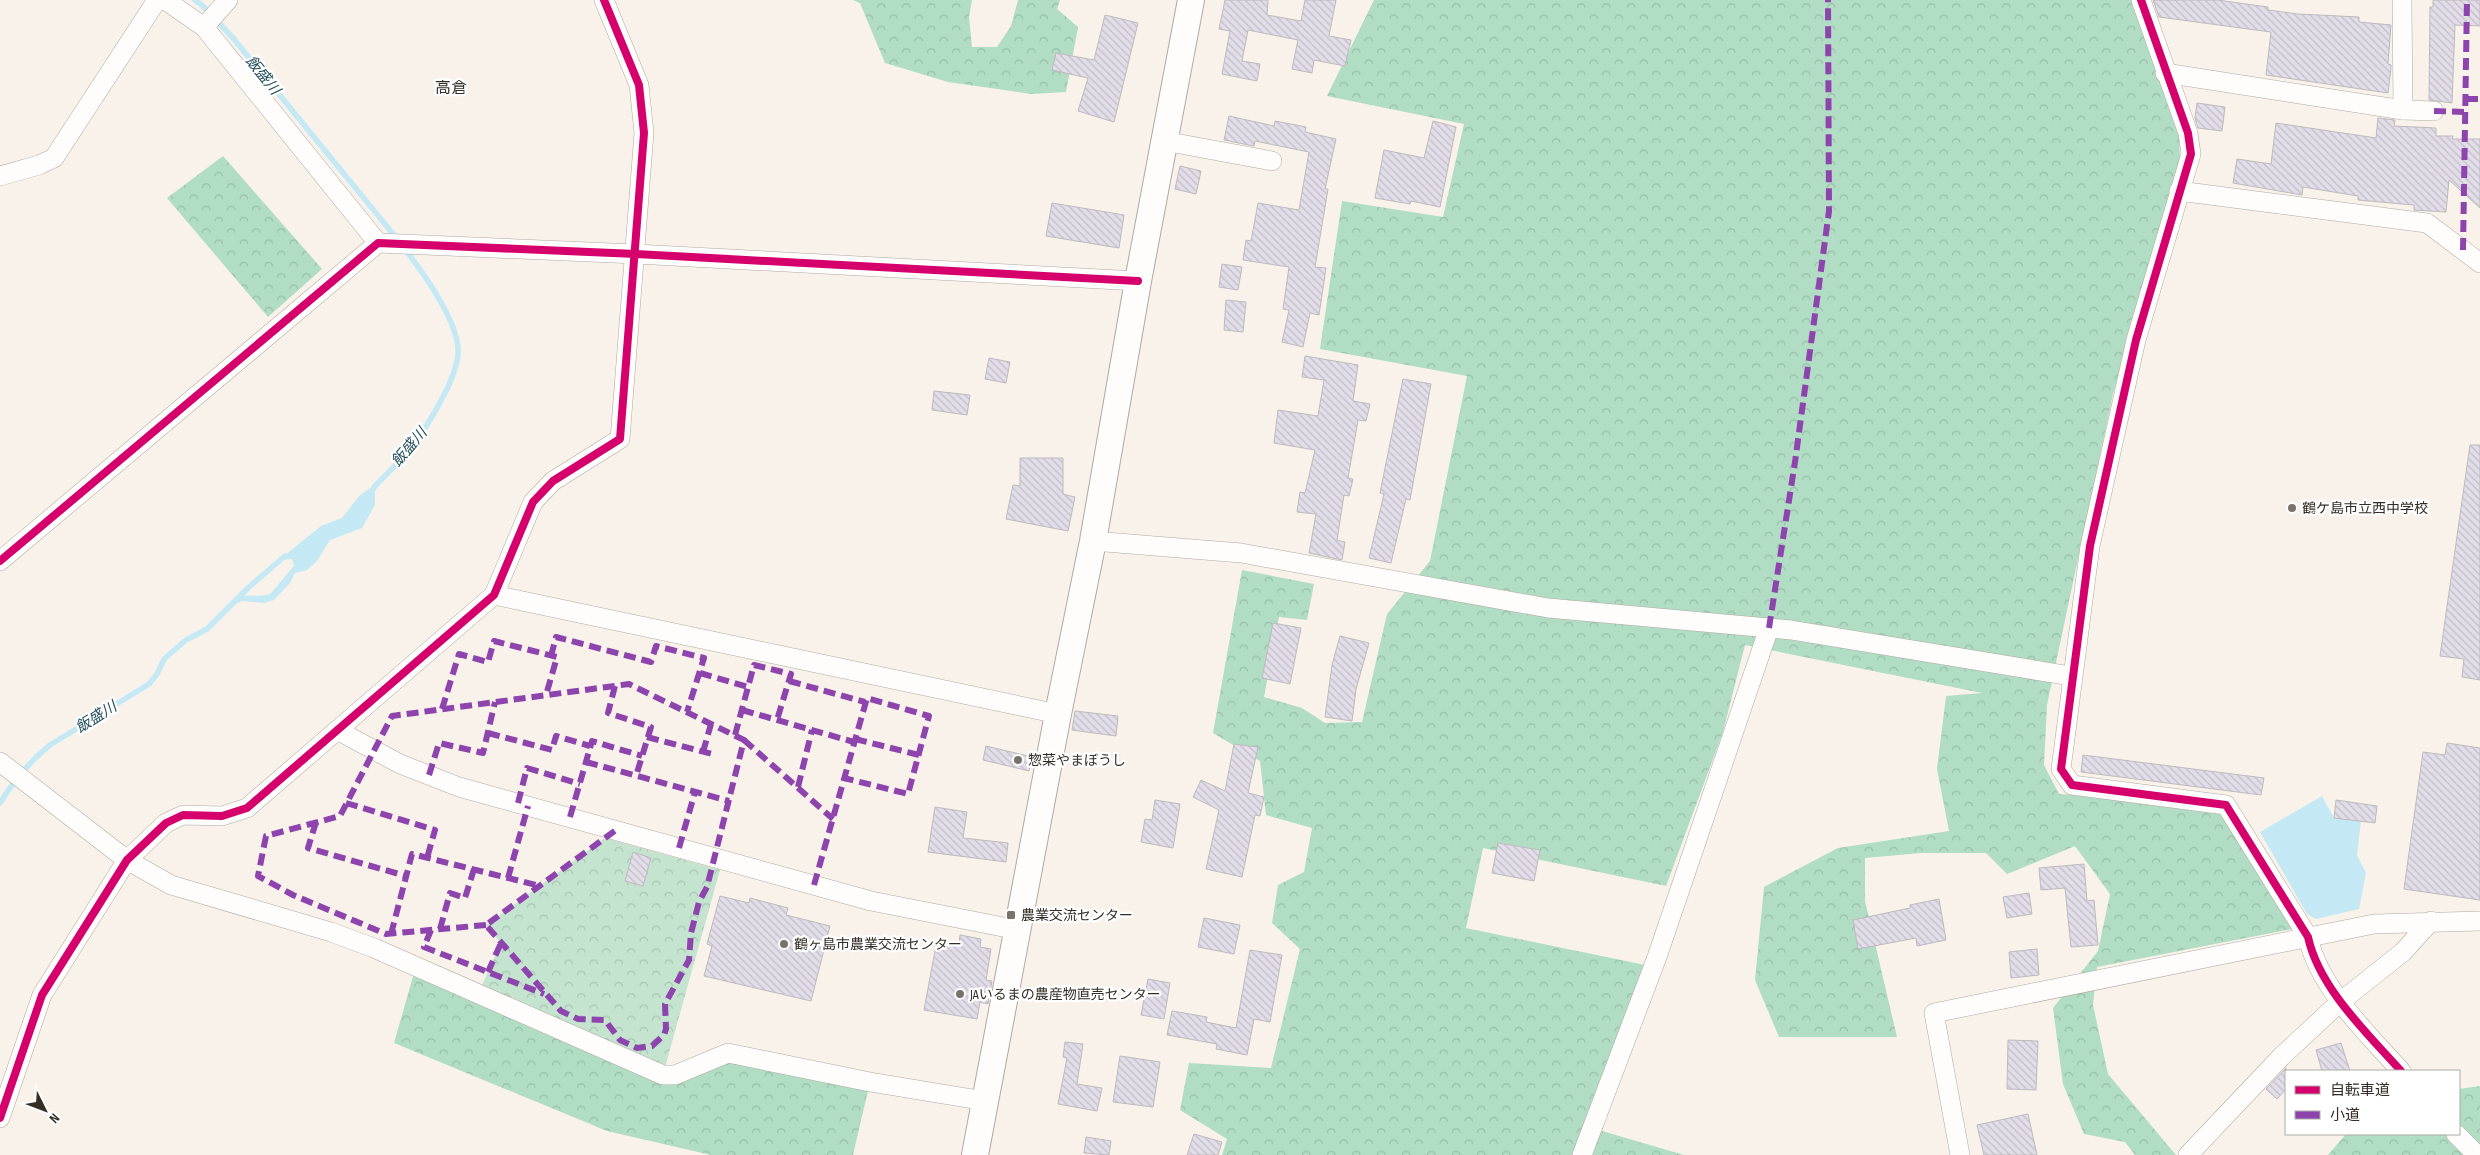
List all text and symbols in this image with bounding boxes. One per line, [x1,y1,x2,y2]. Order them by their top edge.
water label: 飯盛川 [241,52,285,100]
district label: 高倉 [435,79,467,98]
water label: 飯盛川 [388,422,432,471]
place label: 鶴ケ島市立西中学校 [2302,500,2428,517]
marker: 鶴ケ島市立西中学校 [2286,502,2298,514]
water label: 飯盛川 [72,696,122,737]
place label: 惣菜やまぼうし [1028,752,1126,769]
marker: 惣菜やまぼうし [1012,754,1024,766]
place label: 農業交流センター [1021,907,1133,924]
marker: 農業交流センター [1005,909,1017,921]
place label: 鶴ヶ島市農業交流センター [794,936,962,953]
marker: 鶴ヶ島市農業交流センター [778,938,790,950]
place label: JAいるまの農産物直売センター [969,986,1161,1003]
marker: JAいるまの農産物直売センター [954,988,966,1000]
legend [2285,1070,2460,1135]
text: 自転車道 [2330,1081,2390,1100]
north arrow [20,1085,70,1135]
text: 小道 [2330,1106,2360,1125]
text: N [45,1110,63,1127]

